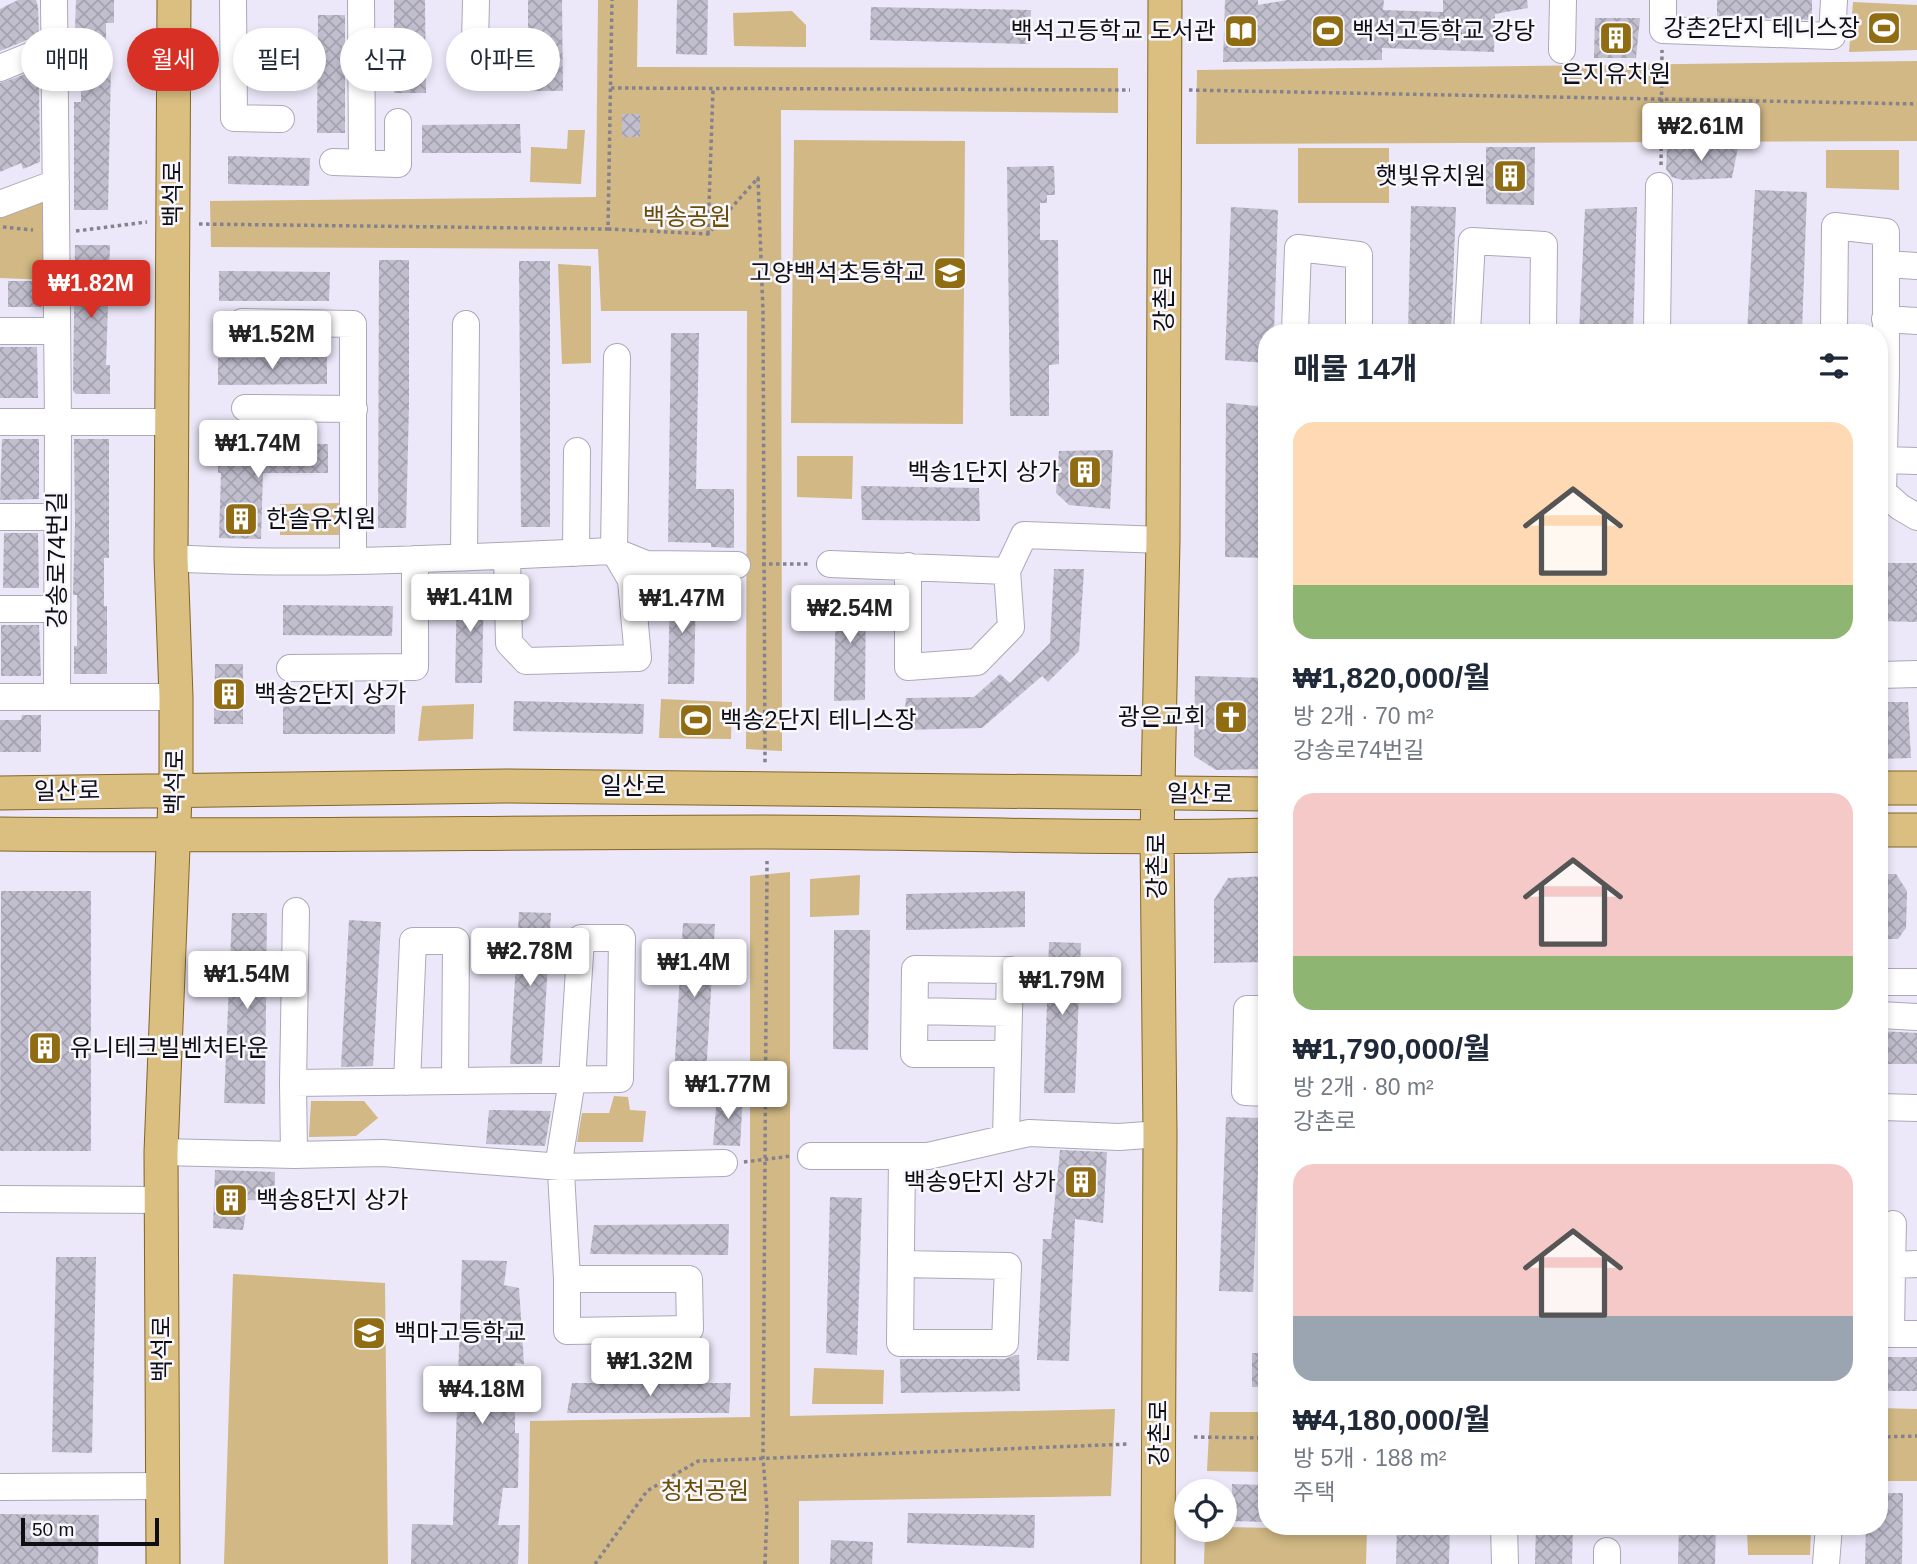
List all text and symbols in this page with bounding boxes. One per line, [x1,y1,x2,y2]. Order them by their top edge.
sports icon: 강촌2단지 테니스장 [1865,9,1903,47]
library icon: 백석고등학교 도서관 [1222,12,1260,50]
sports icon: 백석고등학교 강당 [1309,12,1347,50]
place label: 강촌2단지 테니스장 [1663,14,1860,41]
place label: 백석고등학교 도서관 [1011,17,1216,44]
place label: 백석고등학교 강당 [1352,17,1535,44]
building icon: 은지유치원 [1597,19,1635,57]
chip: 매매 [21,28,113,91]
chip: 월세 [127,28,219,91]
chip: 필터 [233,28,326,91]
chip: 신규 [340,28,432,91]
chip: 아파트 [446,28,560,91]
place label: 은지유치원 [1561,60,1671,87]
pin: ₩2.61M [1644,104,1758,163]
text: ₩2.61M [1658,113,1744,139]
building icon: 햇빛유치원 [1491,157,1529,195]
street label: 백석로 [159,161,186,227]
place label: 햇빛유치원 [1376,162,1486,189]
park label: 백송공원 [643,203,731,230]
school or university icon: 고양백석초등학교 [931,254,969,292]
place label: 고양백석초등학교 [749,259,926,286]
pin: ₩1.82M [34,260,148,320]
street label: 강촌로 [1150,266,1177,332]
text: ₩1.82M [48,270,134,296]
pin: ₩1.52M [215,312,329,371]
text: ₩1.52M [229,321,315,347]
icon: filters [1815,347,1853,385]
text: 매물 14개 [1293,352,1418,385]
pin: ₩1.74M [201,420,315,480]
text: ₩1.74M [215,430,301,456]
building icon: 백송1단지 상가 [1066,453,1104,491]
place label: 백송1단지 상가 [908,458,1060,485]
icon: home [1510,468,1636,594]
street label: 강송로74번길 [43,491,70,629]
building icon: 한솔유치원 [222,500,260,538]
place label: 한솔유치원 [266,505,376,532]
pin: ₩1.41M [413,574,527,634]
pin: ₩1.47M [625,576,739,635]
text: ₩1.41M [427,584,513,610]
text: ₩1.47M [639,585,725,611]
pin: ₩2.54M [793,586,907,645]
text: ₩2.54M [807,595,893,621]
text: ₩1,820,000/월 [1293,661,1491,694]
building icon: 백송2단지 상가 [210,675,248,713]
place label: 백송2단지 상가 [254,680,407,707]
church icon: 광은교회 [1212,698,1250,736]
sports icon: 백송2단지 테니스장 [677,701,715,739]
place label: 광은교회 [1118,703,1206,730]
text: 방 2개 · 70 m² [1293,703,1434,729]
place label: 백송2단지 테니스장 [720,706,917,733]
text: 강송로74번길 [1293,737,1424,763]
street label: 백석로 [160,749,189,815]
street label: 일산로 [600,772,666,799]
street label: 일산로 [34,776,100,805]
street label: 일산로 [1167,779,1233,808]
street label: 강촌로 [1143,833,1170,899]
icon: home [1510,839,1636,965]
pin: ₩2.78M [473,928,587,988]
text: ₩2.78M [487,938,573,964]
pin: ₩1.4M [645,940,743,999]
text: ₩1.4M [658,949,730,975]
pin: ₩1.54M [190,951,304,1011]
pin: ₩1.79M [1005,958,1119,1017]
text: ₩1.54M [204,961,290,987]
text: ₩1.79M [1019,967,1105,993]
building icon: 유니테크빌벤처타운 [26,1029,64,1067]
text: ₩1,790,000/월 [1293,1032,1491,1065]
place label: 유니테크빌벤처타운 [70,1034,269,1061]
pin: ₩1.77M [671,1062,785,1121]
text: ₩1.77M [685,1071,771,1097]
text: 방 2개 · 80 m² [1293,1074,1434,1100]
text: 강촌로 [1293,1108,1356,1134]
building icon: 백송9단지 상가 [1062,1163,1100,1201]
place label: 백송9단지 상가 [904,1168,1056,1195]
building icon: 백송8단지 상가 [212,1181,250,1219]
place label: 백송8단지 상가 [256,1186,409,1213]
icon: home [1510,1210,1636,1336]
school or university icon: 백마고등학교 [350,1314,388,1352]
street label: 백석로 [148,1316,175,1382]
place label: 백마고등학교 [394,1319,526,1346]
pin: ₩1.32M [593,1338,707,1398]
text: ₩1.32M [607,1348,693,1374]
pin: ₩4.18M [425,1366,539,1426]
text: ₩4.18M [439,1376,525,1402]
street label: 강촌로 [1145,1400,1172,1466]
text: ₩4,180,000/월 [1293,1403,1491,1436]
text: 방 5개 · 188 m² [1293,1445,1447,1471]
park label: 청천공원 [661,1477,749,1504]
map controls [1174,1479,1237,1542]
button: locate [1174,1479,1237,1542]
text: 주택 [1293,1479,1335,1505]
scale bar [21,1515,159,1547]
text: 50 m [32,1519,74,1540]

